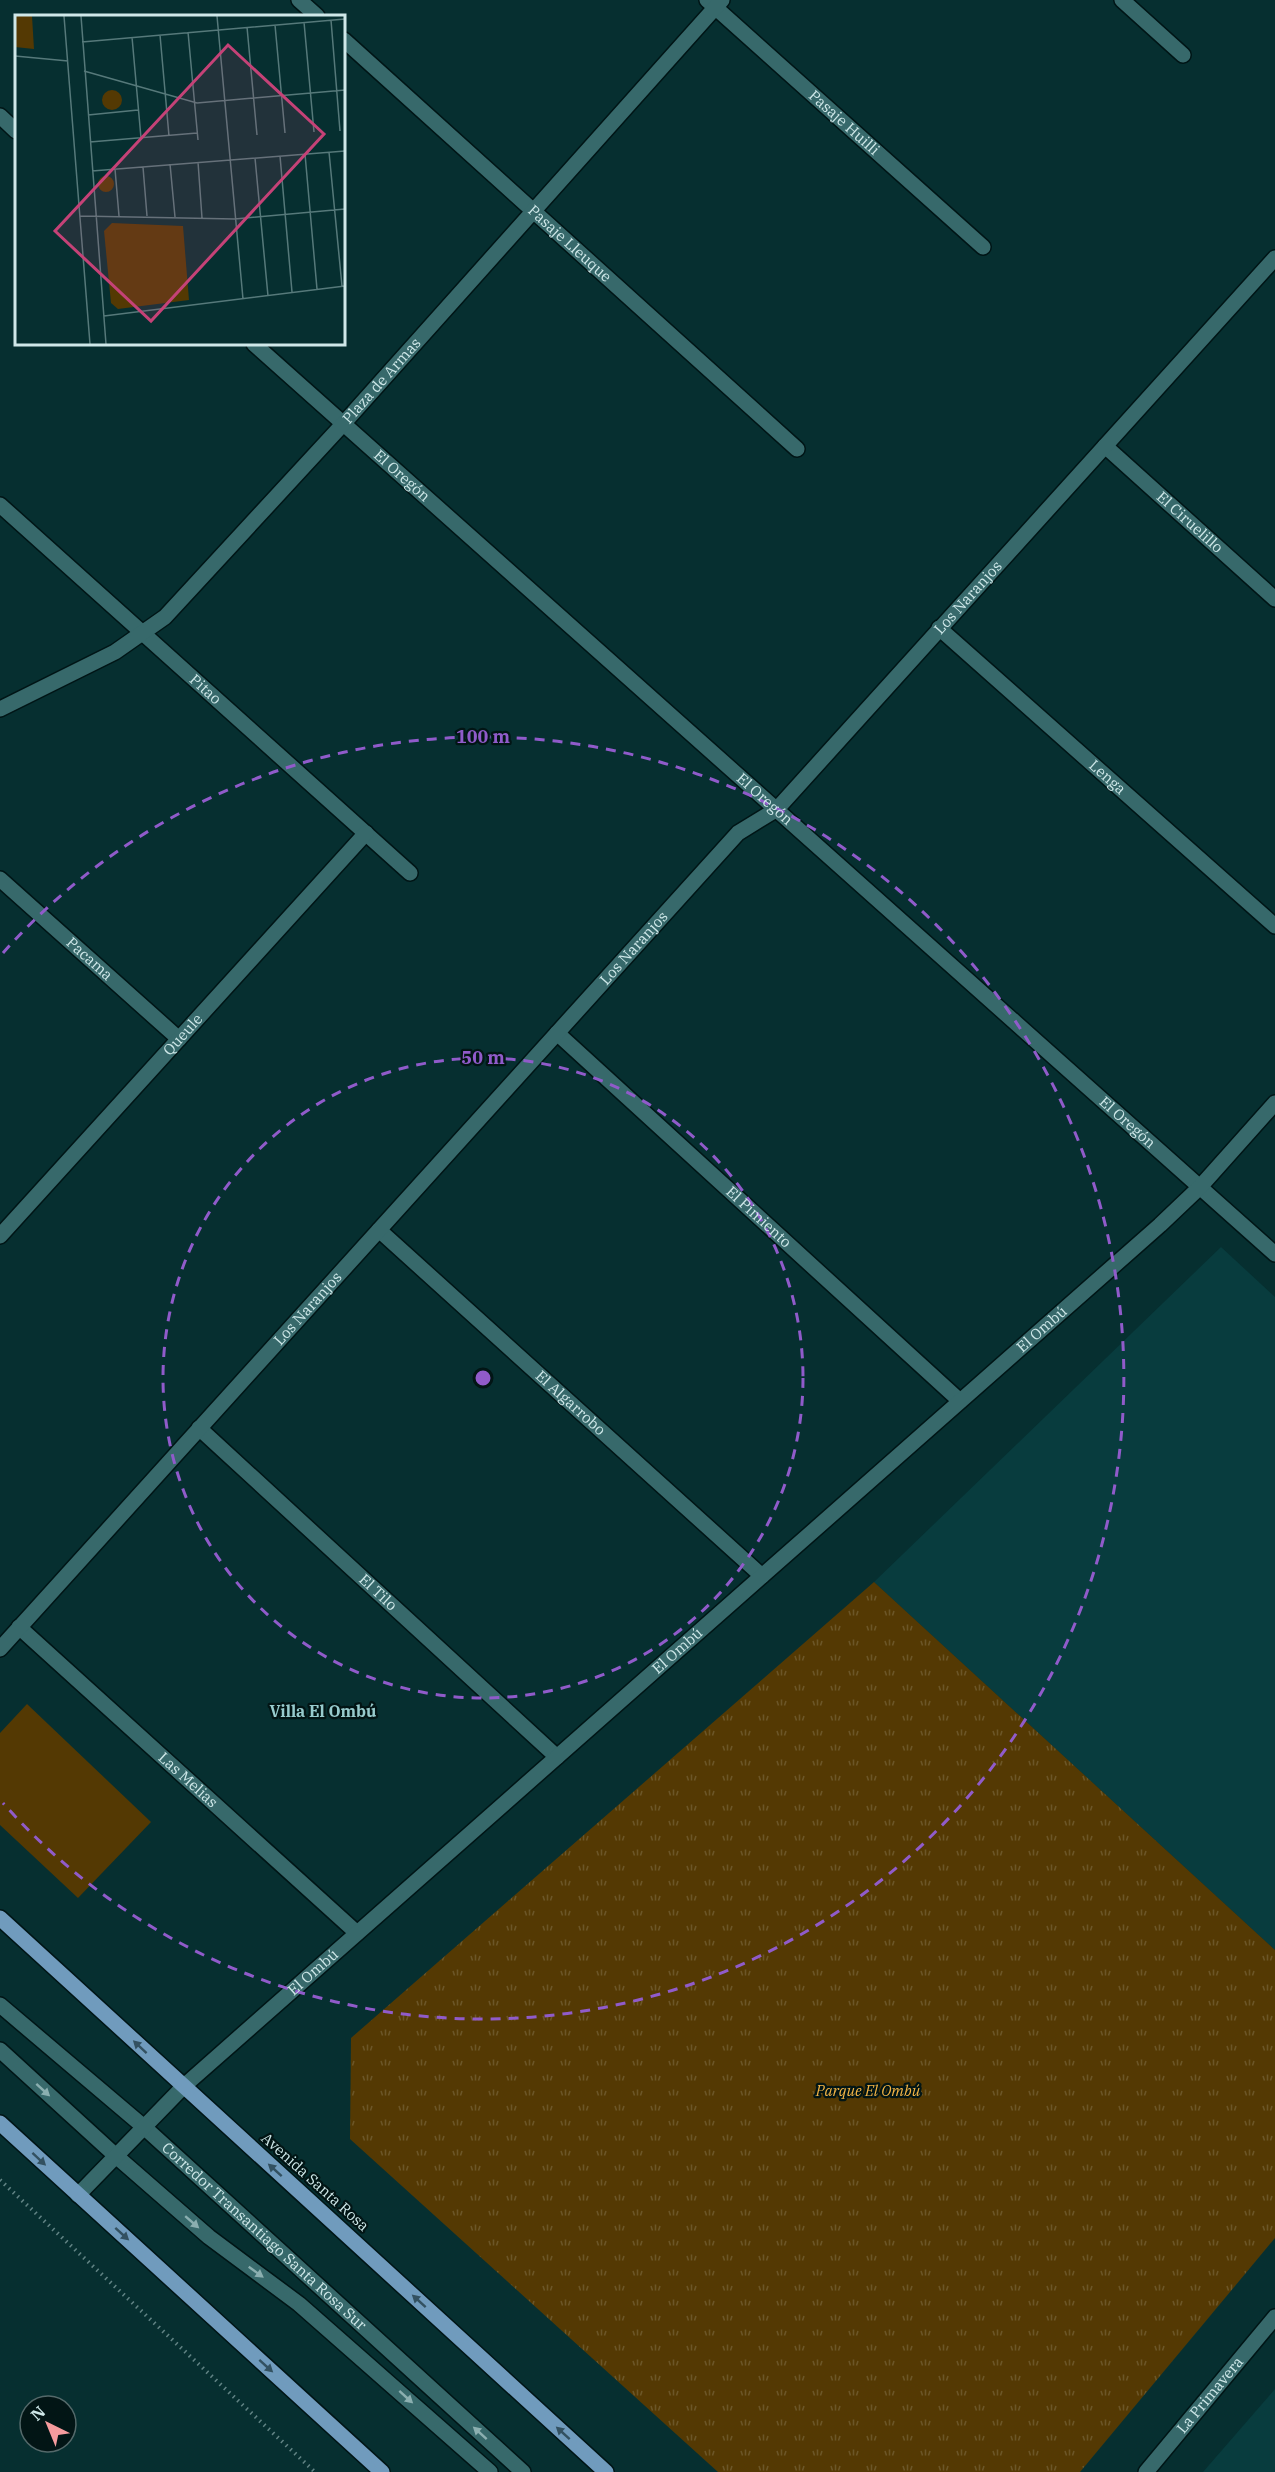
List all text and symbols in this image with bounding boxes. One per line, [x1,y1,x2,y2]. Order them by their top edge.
inset map [15,15,345,345]
street label: Pasaje Huilli [805,86,884,159]
street label: Pasaje Lleuque [524,201,616,286]
street label: Plaza de Armas [338,334,425,427]
street label: El Oregón [370,445,435,506]
street label: El Ciruelillo [1153,487,1227,557]
street label: Los Naranjos [930,556,1006,638]
street label: Pitao [186,670,226,708]
text: 100 m [456,725,511,748]
street label: Lenga [1085,756,1130,798]
street label: El Oregón [733,769,797,829]
street label: Los Naranjos [595,907,672,989]
street label: Pacama [63,933,117,984]
street label: Queule [159,1009,206,1059]
text: 50 m [461,1046,505,1069]
street label: El Oregón [1096,1092,1160,1152]
street label: El Pimiento [722,1182,796,1251]
street label: Los Naranjos [269,1267,346,1349]
street label: El Ombú [1012,1302,1071,1356]
street label: El Algarrobo [532,1366,610,1439]
centre of rings [473,1368,493,1388]
street label: El Tilo [355,1570,401,1614]
street label: El Ombú [648,1623,706,1678]
district label: Villa El Ombú [270,1701,376,1721]
street label: Las Melias [155,1748,222,1811]
street label: El Ombú [283,1945,342,1999]
one-way arrow [134,2040,148,2054]
park label: Parque El Ombú [815,2081,921,2100]
one-way arrow [35,2083,50,2096]
street label: Avenida Santa Rosa [258,2128,373,2235]
street label: Corredor Transantiago Santa Rosa Sur [158,2138,371,2334]
one-way arrow [31,2152,46,2165]
one-way arrow [268,2163,282,2177]
one-way arrow [184,2215,199,2229]
one-way arrow [114,2227,129,2241]
one-way arrow [247,2266,263,2278]
one-way arrow [412,2295,427,2308]
street label: La Primavera [1172,2352,1247,2437]
one-way arrow [258,2359,273,2373]
one-way arrow [398,2390,413,2403]
north arrow [18,2394,78,2454]
text: N [26,2401,49,2425]
one-way arrow [556,2426,570,2440]
one-way arrow [473,2427,488,2440]

